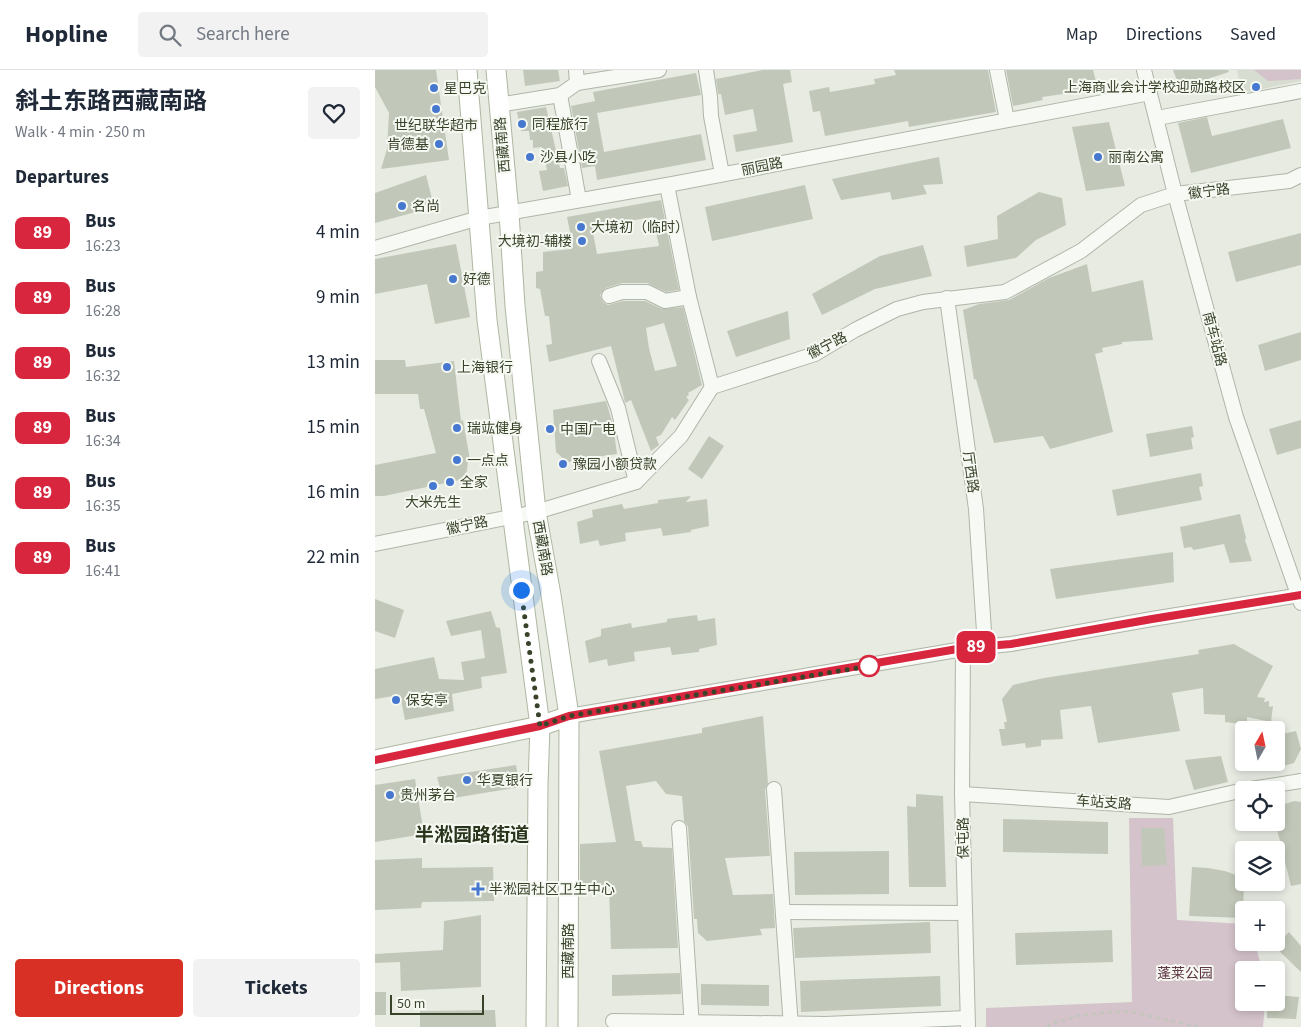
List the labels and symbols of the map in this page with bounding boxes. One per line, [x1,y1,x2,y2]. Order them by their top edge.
place label: 上海商业会计学校迎勋路校区 [1064,78,1246,98]
place label: 星巴克 [444,79,486,99]
marker: 上海商业会计学校迎勋路校区 [1250,81,1262,93]
marker: 星巴克 [428,82,440,94]
marker: 世纪联华超市 [430,103,442,115]
place label: 同程旅行 [532,115,588,135]
place label: 世纪联华超市 [394,116,478,136]
street label: 西藏南路 [491,116,515,174]
marker: 同程旅行 [516,118,528,130]
place label: 肯德基 [387,135,429,155]
marker: 肯德基 [433,138,445,150]
place label: 沙县小吃 [540,148,596,168]
place label: 丽南公寓 [1108,148,1164,168]
marker: 沙县小吃 [524,151,536,163]
marker: 丽南公寓 [1092,151,1104,163]
street label: 丽园路 [740,153,785,181]
street label: 徽宁路 [1187,180,1231,204]
place label: 名尚 [412,197,440,217]
marker: 名尚 [396,200,408,212]
place label: 大境初（临时） [591,218,689,238]
marker: 大境初（临时） [575,221,587,233]
place label: 大境初-辅楼 [498,232,572,252]
marker: 大境初-辅楼 [576,235,588,247]
place label: 好德 [463,270,491,290]
marker: 好德 [447,273,459,285]
street label: 南车站路 [1197,310,1231,369]
street label: 徽宁路 [804,327,851,364]
place label: 上海银行 [457,358,513,378]
marker: 上海银行 [441,361,453,373]
place label: 瑞竑健身 [467,419,523,439]
place label: 中国广电 [560,420,616,440]
marker: 瑞竑健身 [451,422,463,434]
marker: 中国广电 [544,423,556,435]
street label: 厅西路 [957,450,983,494]
place label: 一点点 [467,451,509,471]
marker: 一点点 [451,454,463,466]
place label: 豫园小额贷款 [573,455,657,475]
marker: 豫园小额贷款 [557,458,569,470]
place label: 全家 [460,473,488,493]
marker: 全家 [444,476,456,488]
marker: 大米先生 [427,480,439,492]
place label: 大米先生 [405,493,461,513]
street label: 徽宁路 [445,512,490,540]
street label: 西藏南路 [527,519,557,577]
your location [509,578,534,603]
line badge: 89 [953,631,999,663]
unlabelled marker [858,655,880,677]
place label: 保安亭 [406,691,448,711]
marker: 保安亭 [390,694,402,706]
north arrow [1235,721,1285,771]
place label: 华夏银行 [477,771,533,791]
marker: 华夏银行 [461,774,473,786]
place label: 贵州茅台 [400,786,456,806]
marker: 贵州茅台 [384,789,396,801]
street label: 车站支路 [1075,791,1133,815]
street label: 保屯路 [954,817,974,859]
district label: 半淞园路街道 [415,822,529,849]
place label: 半淞园社区卫生中心 [489,880,615,900]
marker: 半淞园社区卫生中心 [471,882,485,896]
street label: 西藏南路 [559,923,579,979]
park label: 蓬莱公园 [1157,964,1213,984]
scale bar [390,992,484,1015]

